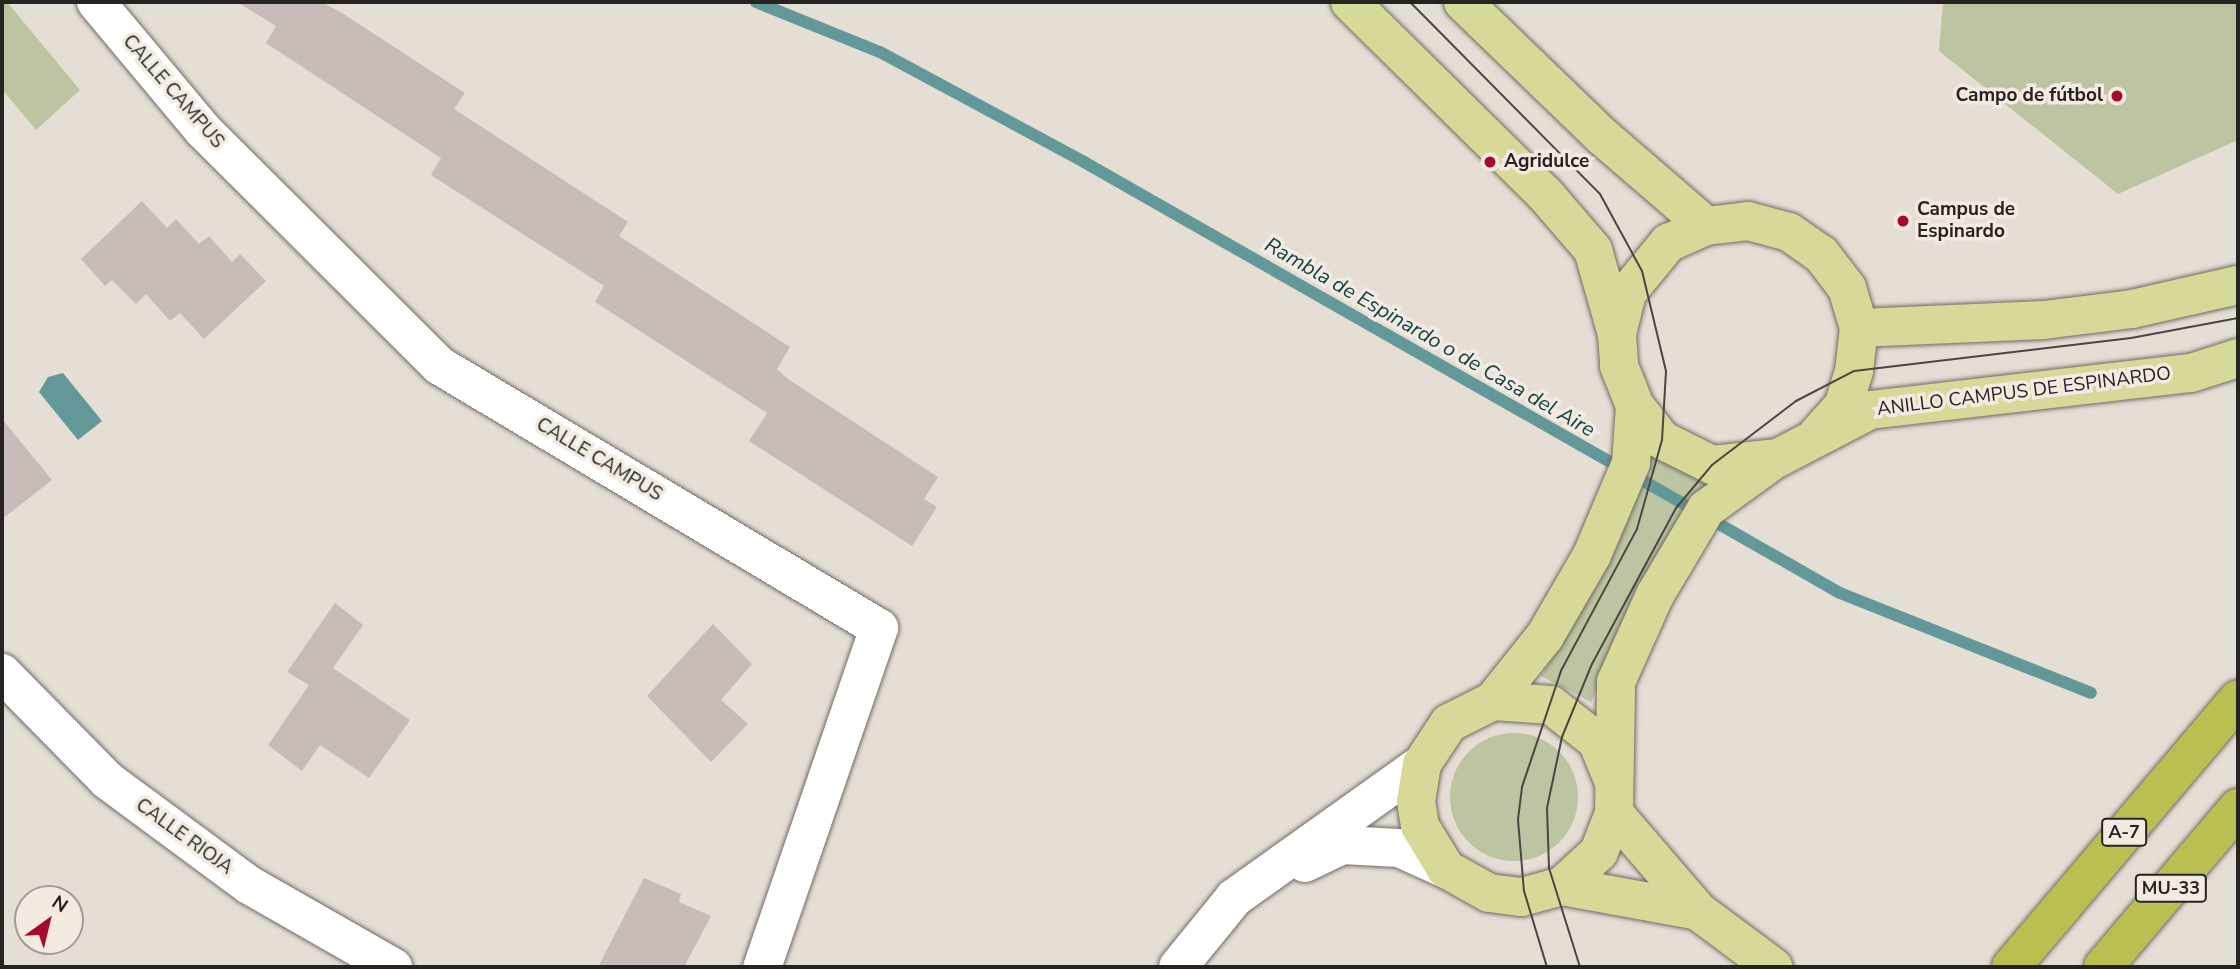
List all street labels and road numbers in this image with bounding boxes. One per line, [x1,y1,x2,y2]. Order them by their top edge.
street label: CALLE CAMPUS [117,31,229,153]
street label: ANILLO CAMPUS DE ESPINARDO [1876,363,2172,421]
street label: CALLE CAMPUS [532,413,666,507]
street label: CALLE RIOJA [131,794,237,880]
road number: A-7 [2100,818,2148,846]
road number: MU-33 [2134,874,2208,903]

